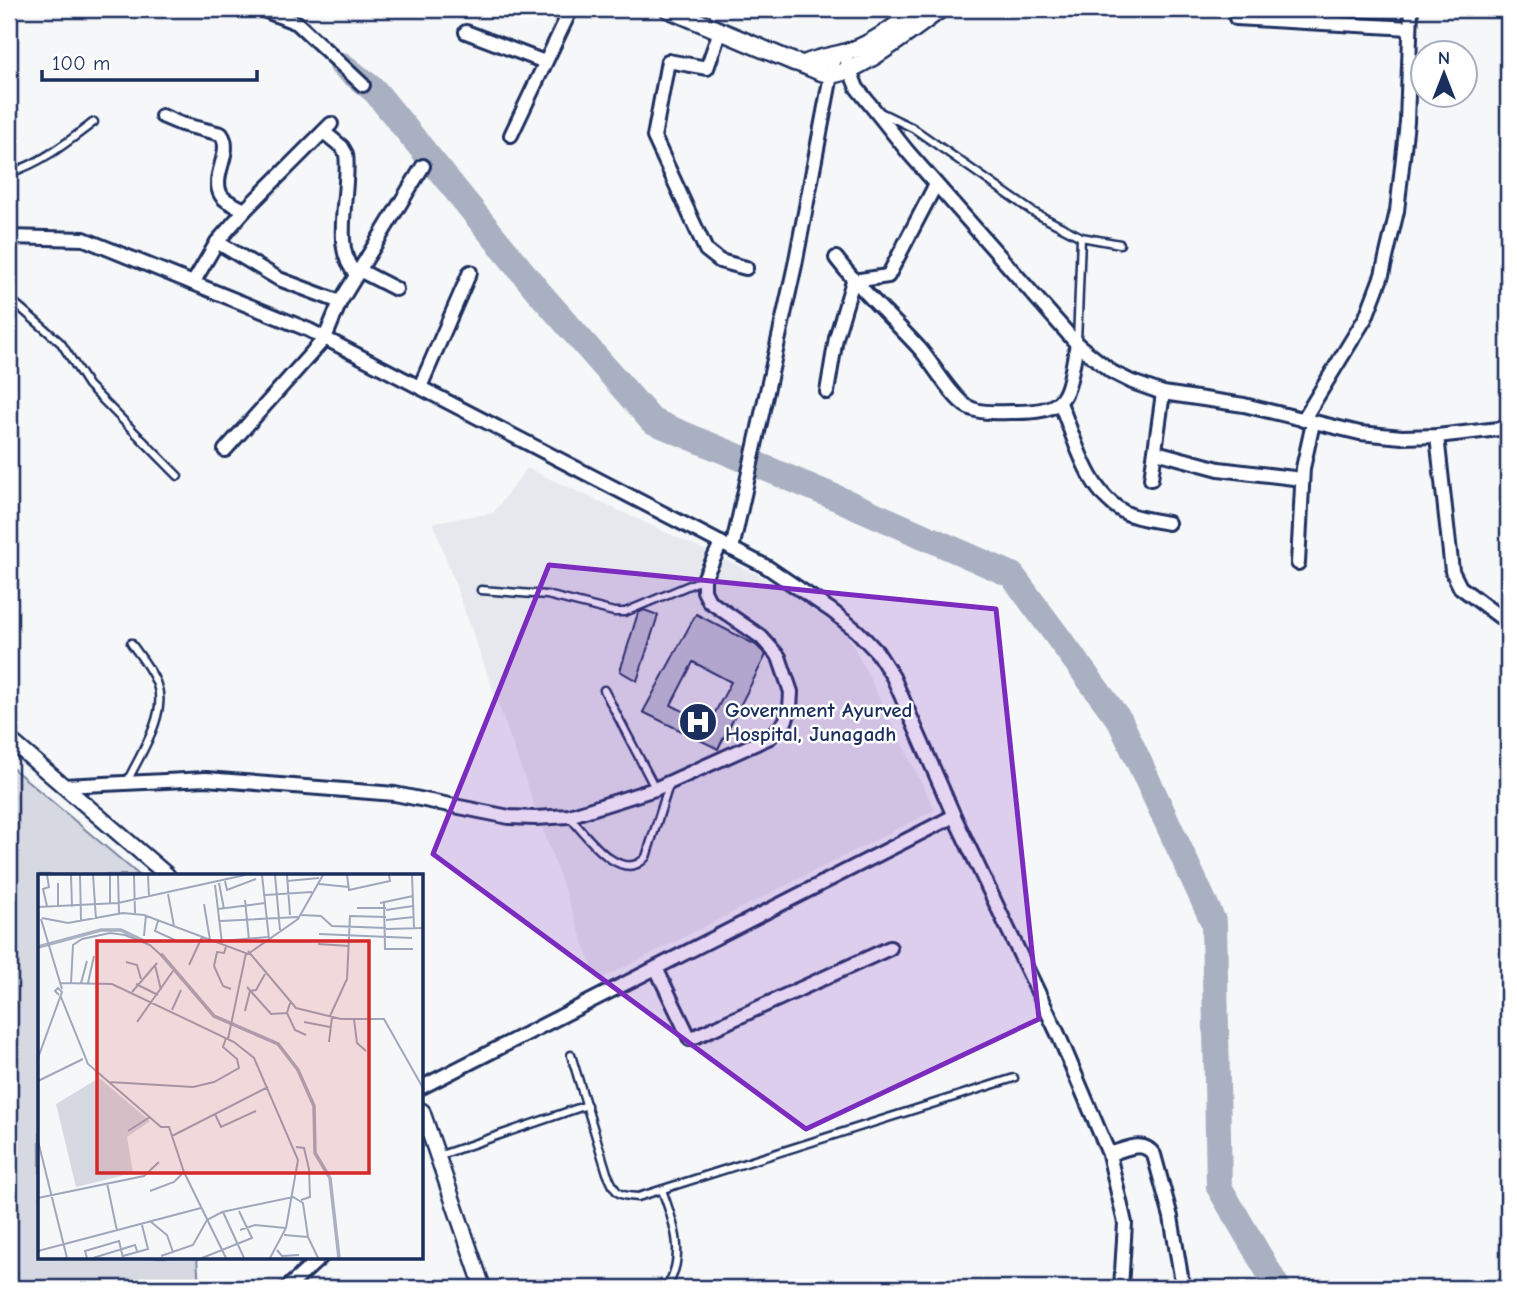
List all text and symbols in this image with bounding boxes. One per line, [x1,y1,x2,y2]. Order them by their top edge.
scale bar [42,38,257,82]
north arrow [1408,38,1478,108]
text: N [1438,47,1450,69]
text: 100 m [52,51,110,75]
place label: Government Ayurved Hospital, Junagadh [725,698,913,746]
hospital icon: Government Ayurved Hospital, Junagadh [677,701,719,743]
inset map [38,874,424,1258]

